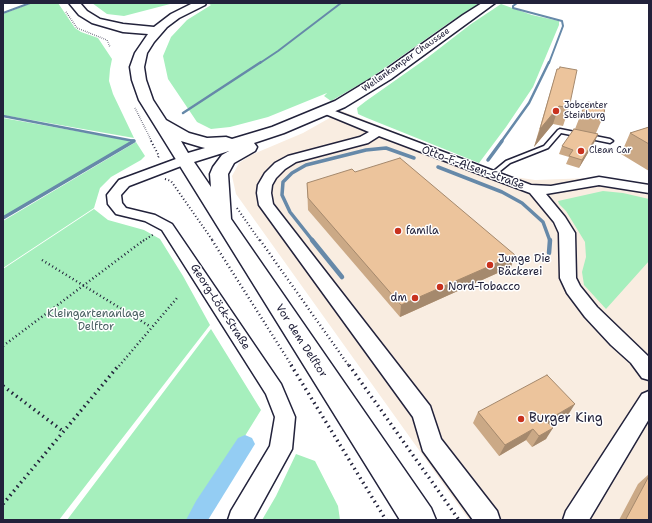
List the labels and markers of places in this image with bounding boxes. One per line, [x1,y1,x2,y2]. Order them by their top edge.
place label: Jobcenter Steinburg [564,101,608,122]
marker: Jobcenter Steinburg [551,106,561,116]
marker: Clean Car [576,146,586,156]
place label: Clean Car [589,146,631,156]
place label: famila [406,224,439,238]
marker: famila [393,226,403,236]
place label: Junge Die Bäckerei [498,252,551,278]
marker: Junge Die Bäckerei [485,260,495,270]
place label: Nord-Tobacco [448,280,520,294]
marker: Nord-Tobacco [435,282,445,292]
place label: dm [391,291,407,305]
marker: dm [410,293,420,303]
place label: Burger King [529,411,603,427]
marker: Burger King [516,414,526,424]

